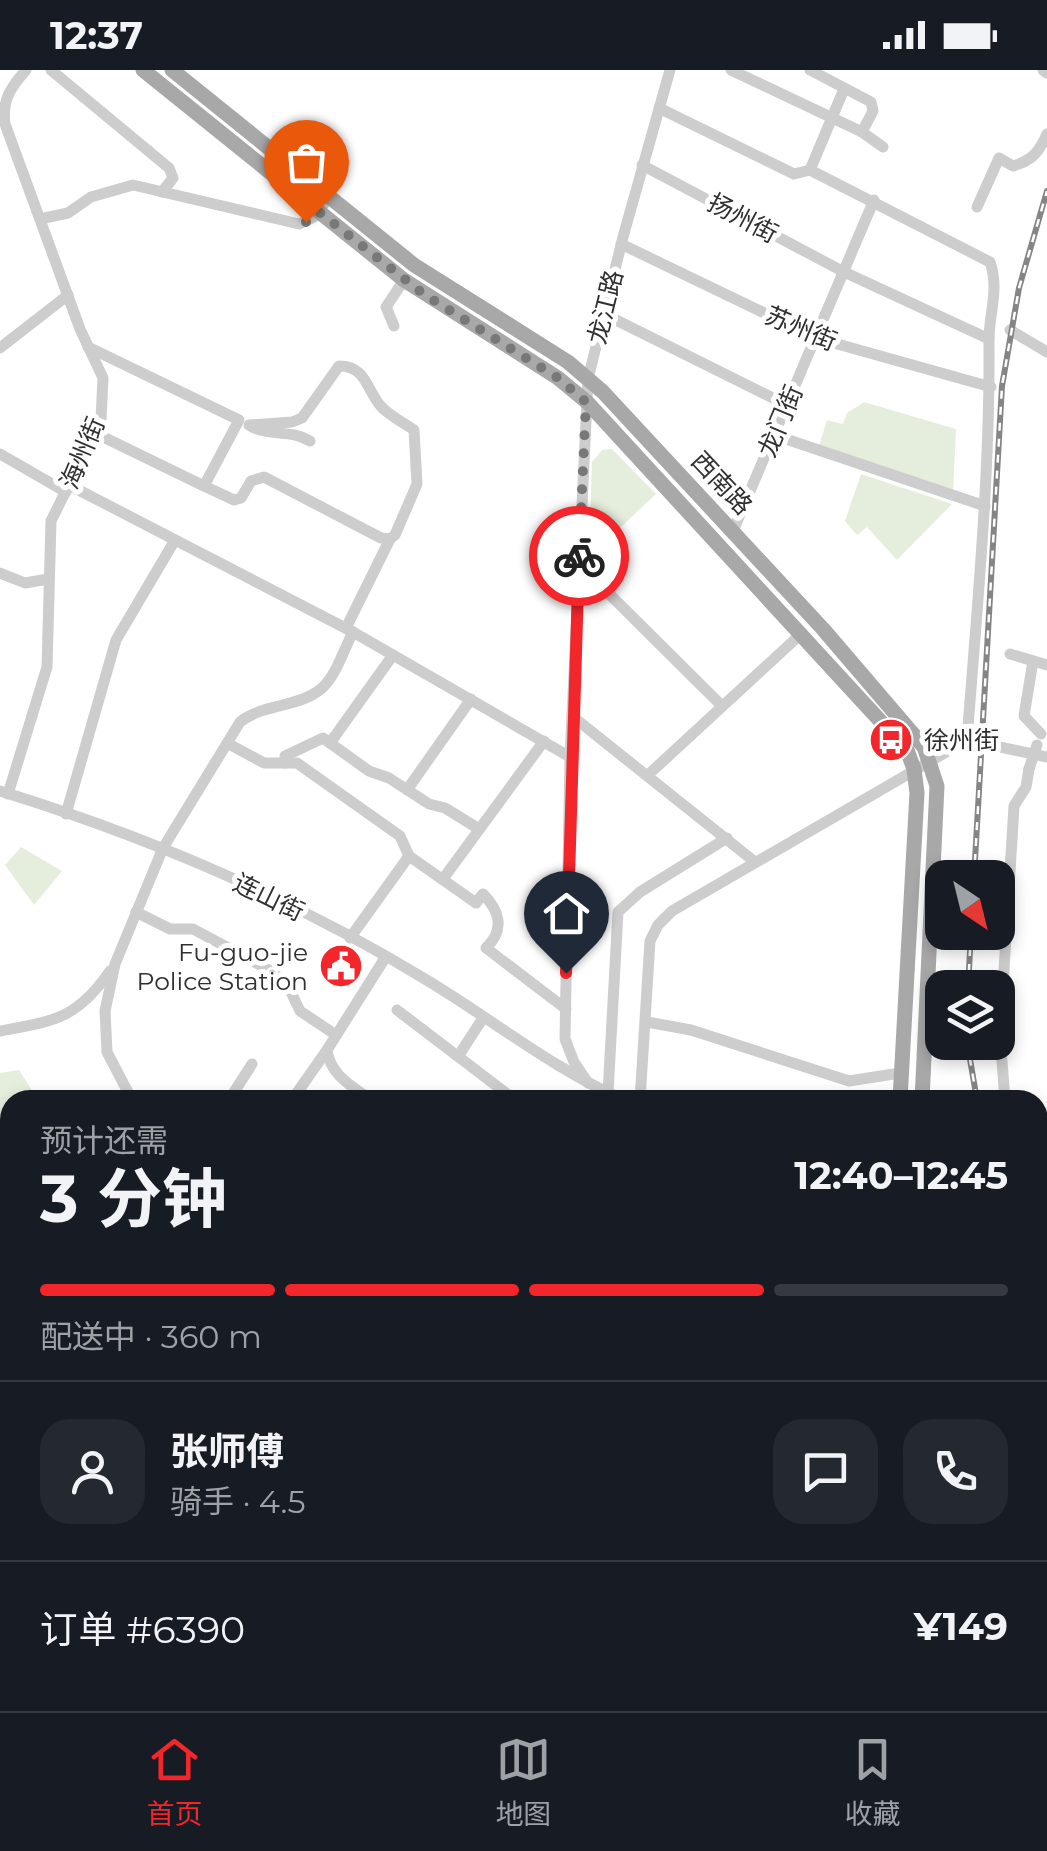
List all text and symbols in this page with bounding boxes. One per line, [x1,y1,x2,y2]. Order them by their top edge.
text: 12:37 [50,12,143,59]
pin [264,120,349,223]
icon: bag [279,135,334,190]
street label: 扬州街 [703,187,783,249]
street label: 龙江路 [581,267,629,347]
street label: 苏州街 [761,300,841,356]
street label: 龙门街 [752,381,808,461]
street label: 海州街 [54,413,110,493]
street label: 西南路 [685,445,759,521]
courier [529,506,629,606]
icon: bike [552,529,607,584]
bus stop icon: 徐州街 [868,717,914,763]
place label: 徐州街 [924,725,999,755]
north arrow [925,860,1015,950]
map controls [925,860,1015,1060]
street label: 连山街 [229,867,309,927]
pin [524,871,609,974]
icon: home [539,886,594,941]
place label: Fu-guo-jie Police Station [137,937,308,996]
public building icon: Fu-guo-jie Police Station [318,943,364,989]
button: layers [925,970,1015,1060]
text: 预计还需 [40,1121,168,1160]
text: 12:40–12:45 [794,1152,1008,1199]
text: 3 分钟 [40,1159,227,1238]
text: 配送中 · 360 m [40,1317,262,1356]
button: person [40,1419,145,1524]
button: chat [773,1419,878,1524]
button: phone [903,1419,1008,1524]
text: 张师傅 [170,1428,284,1475]
text: 骑手 · 4.5 [170,1482,306,1521]
text: ¥149 [914,1603,1008,1650]
text: 订单 #6390 [40,1606,245,1653]
tab: 首页 [146,1732,203,1832]
tab: 地图 [495,1732,552,1832]
tab: 收藏 [844,1732,901,1832]

